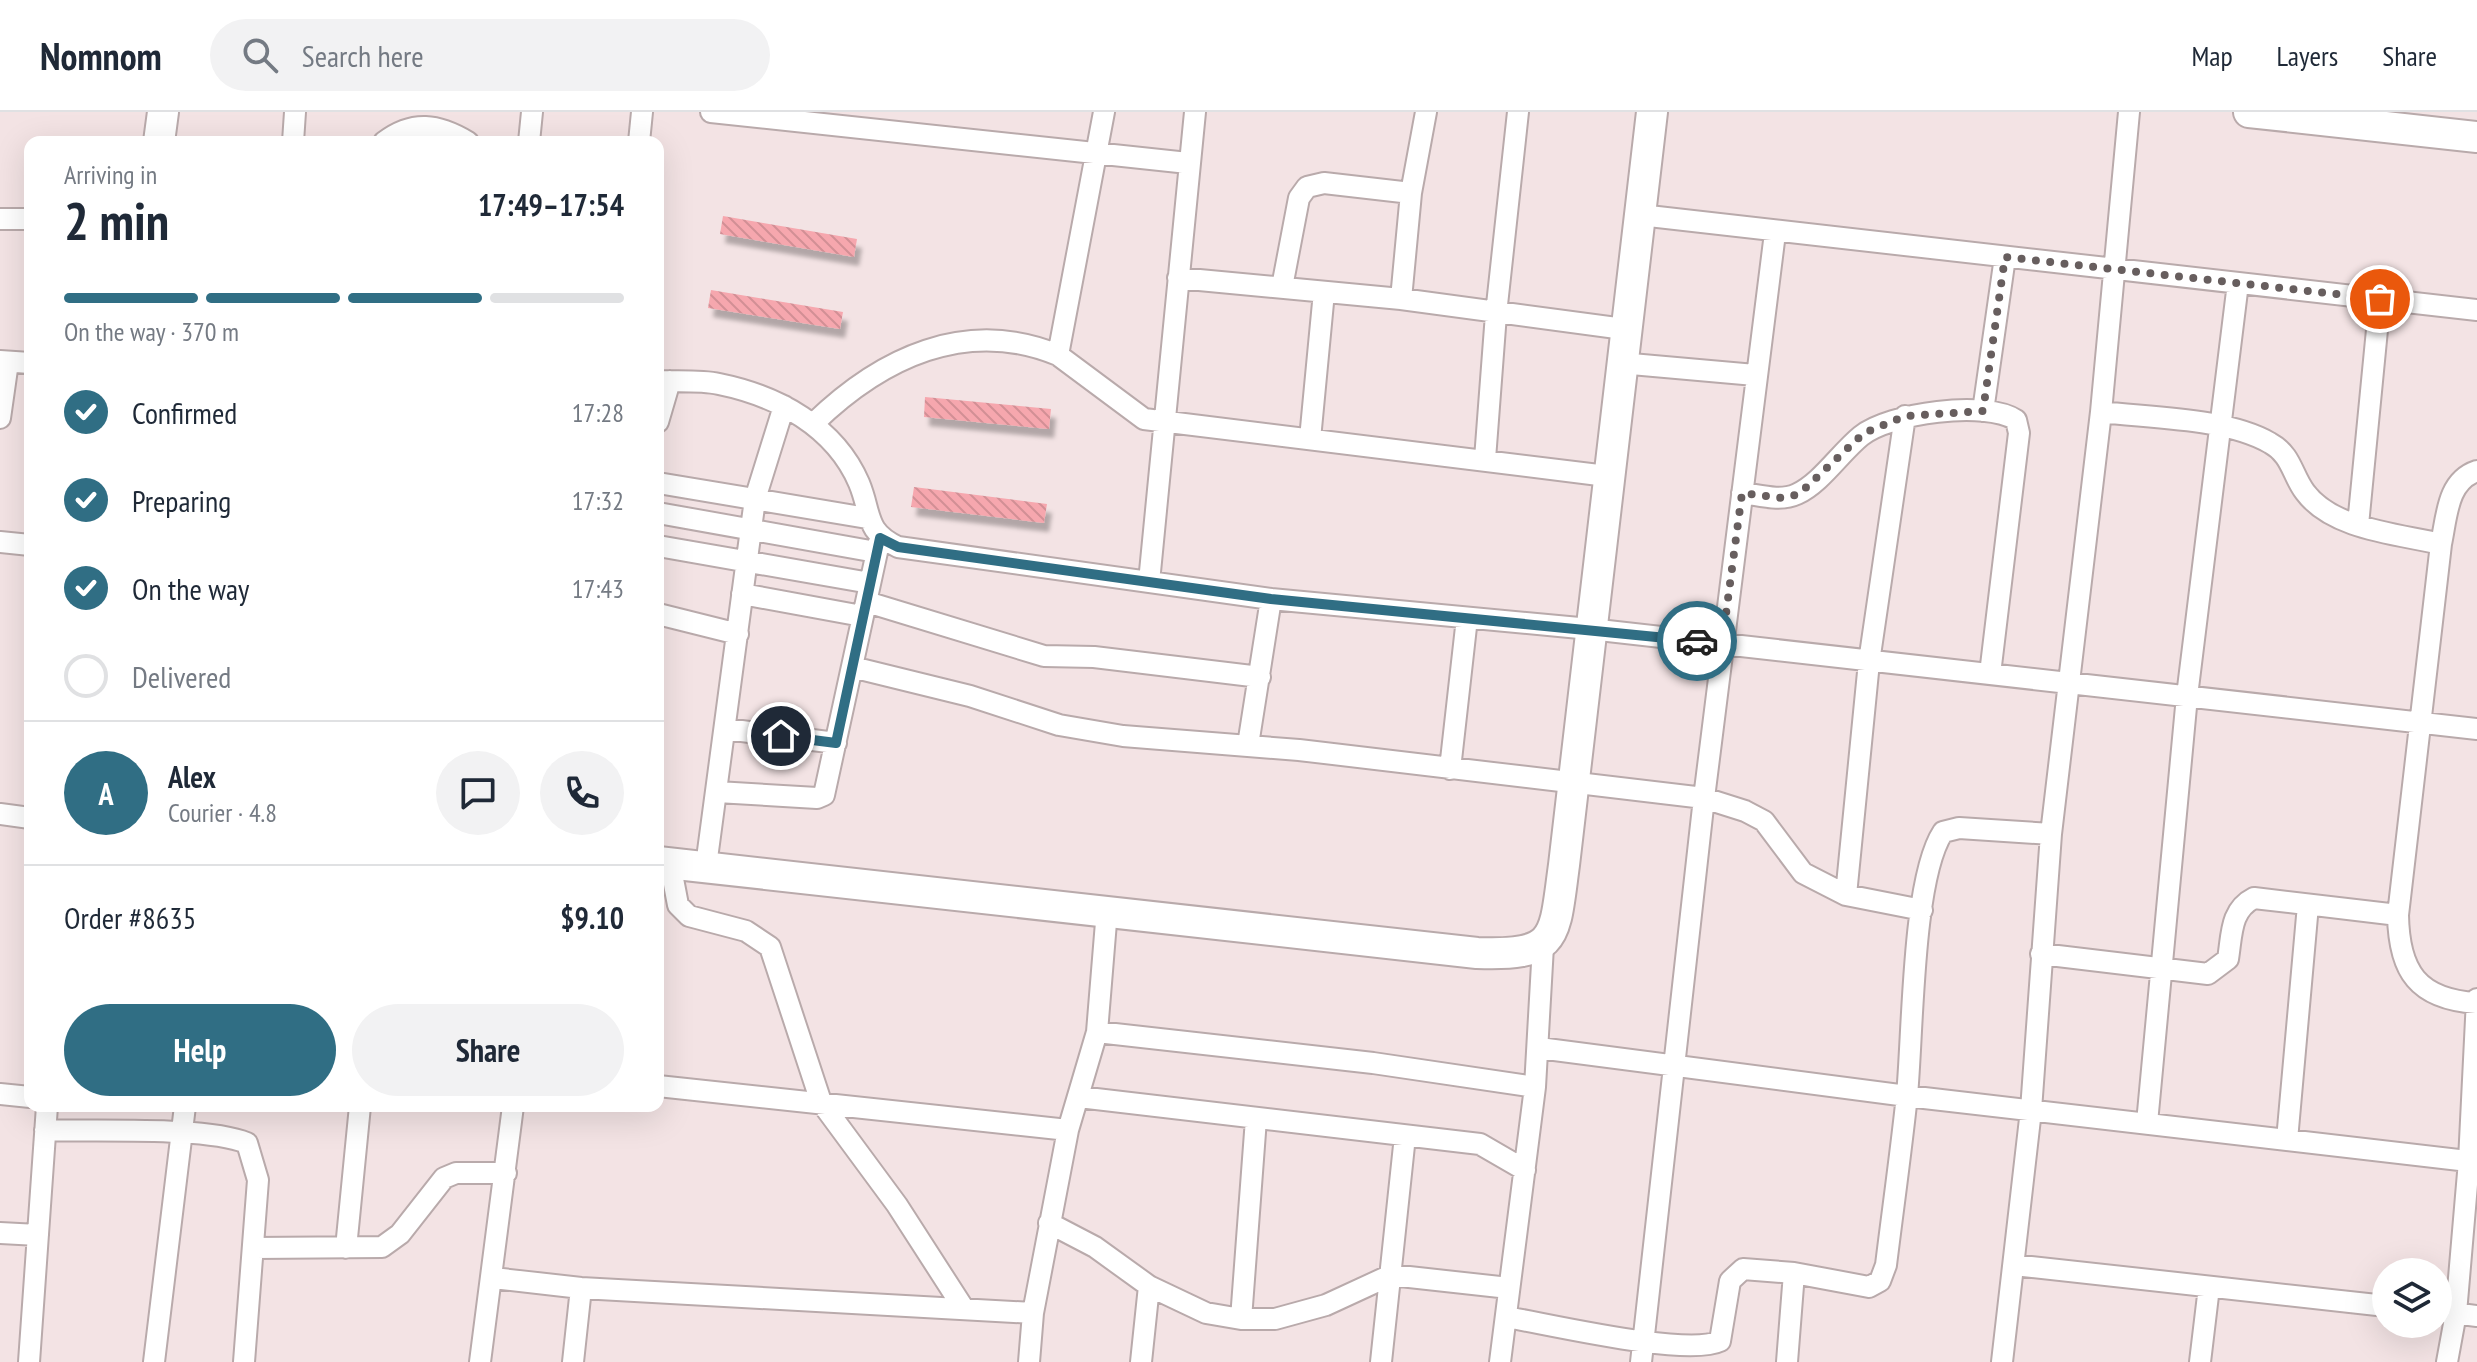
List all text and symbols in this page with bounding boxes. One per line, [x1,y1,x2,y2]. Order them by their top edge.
search box [210,19,770,91]
text: Nomnom [40,31,162,80]
icon: search [238,33,282,77]
text: Search here [302,36,424,75]
text: Map [2191,37,2233,74]
text: Layers [2277,37,2338,74]
text: Share [2382,37,2437,74]
text: Arriving in [64,158,157,191]
text: 17:49–17:54 [478,185,624,224]
text: 2 min [64,187,169,254]
pin [2346,265,2414,333]
icon: bag [2358,277,2402,321]
text: On the way · 370 m [64,315,239,348]
icon: check [64,390,108,434]
text: Confirmed [132,393,237,432]
text: 17:28 [572,396,624,429]
icon: check [64,478,108,522]
text: Preparing [132,481,231,520]
text: 17:32 [572,484,624,517]
icon: check [64,566,108,610]
text: On the way [132,569,249,608]
text: 17:43 [572,572,624,605]
courier [1657,601,1737,681]
icon: car [1675,619,1719,663]
text: Delivered [132,657,231,696]
pin [747,702,815,770]
icon: home [759,714,803,758]
button: chat [436,751,520,835]
button: phone [540,751,624,835]
text: Alex [168,757,216,796]
text: A [98,774,114,813]
text: Courier · 4.8 [168,796,277,829]
text: Order #8635 [64,898,196,937]
text: $9.10 [560,898,624,937]
button: Help [64,1004,336,1096]
button: Share [352,1004,624,1096]
map controls [2372,1258,2452,1338]
button: layers [2372,1258,2452,1338]

